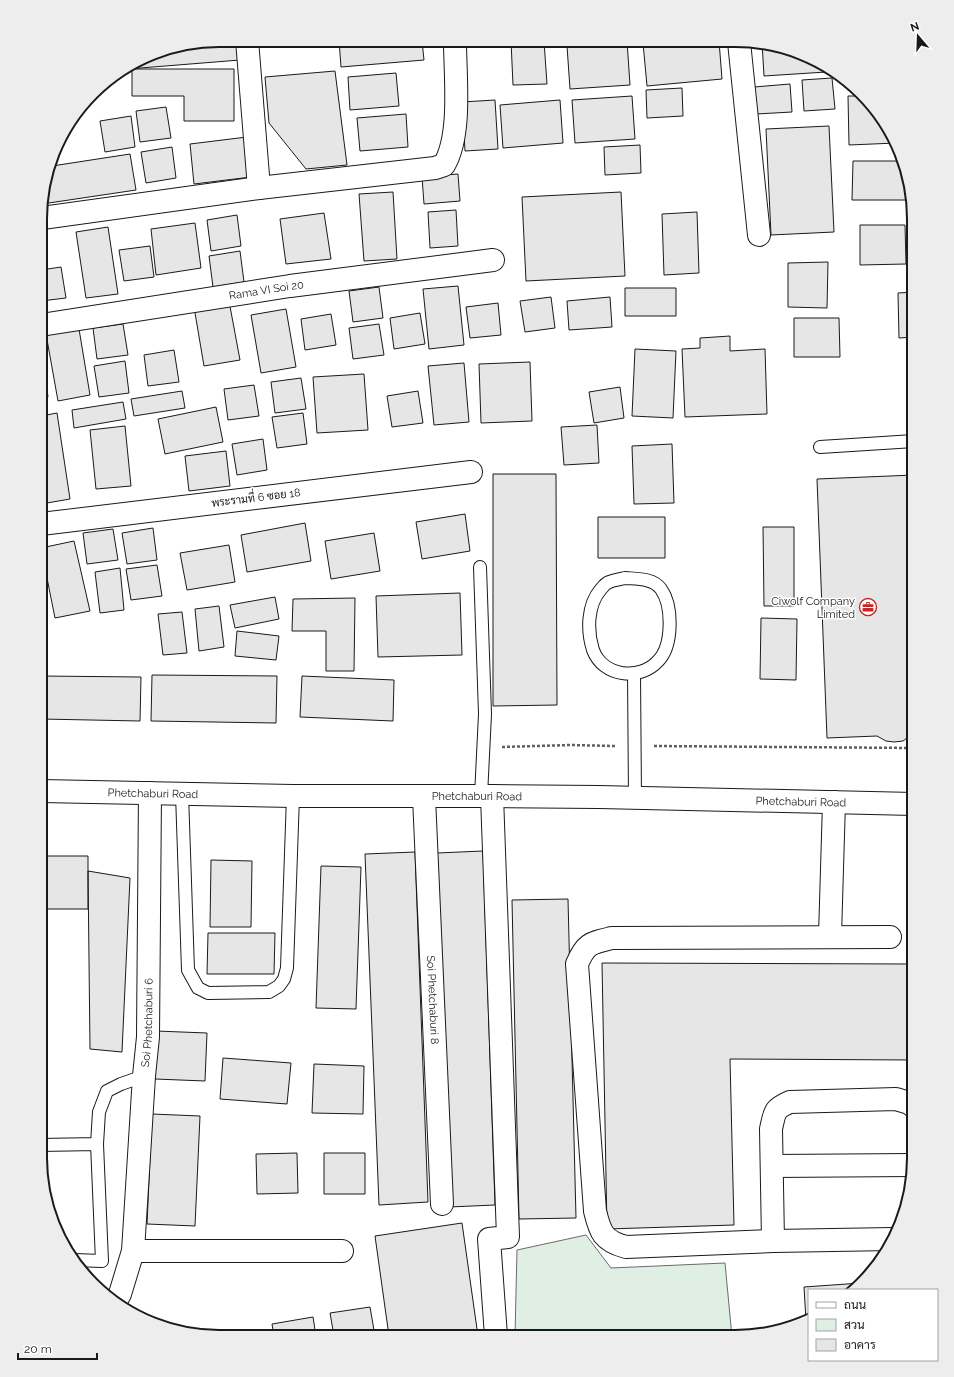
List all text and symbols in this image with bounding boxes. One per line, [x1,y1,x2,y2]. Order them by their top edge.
north arrow [898,16,938,56]
text: N [909,20,921,35]
street label: Rama VI Soi 20 [228,278,305,302]
street label: พระรามที่ 6 ซอย 18 [210,481,301,510]
place label: Ciwolf Company Limited [771,595,855,621]
office icon: Ciwolf Company Limited [858,597,878,617]
street label: Phetchaburi Road [108,786,199,801]
street label: Phetchaburi Road [432,790,522,803]
street label: Phetchaburi Road [755,794,846,809]
street label: Soi Phetchaburi 8 [425,955,441,1045]
street label: Soi Phetchaburi 6 [138,978,155,1068]
legend [808,1289,938,1361]
text: ถนน [844,1298,867,1312]
text: สวน [844,1318,865,1332]
scale bar [18,1335,97,1361]
text: อาคาร [844,1338,876,1352]
text: 20 m [24,1342,52,1356]

